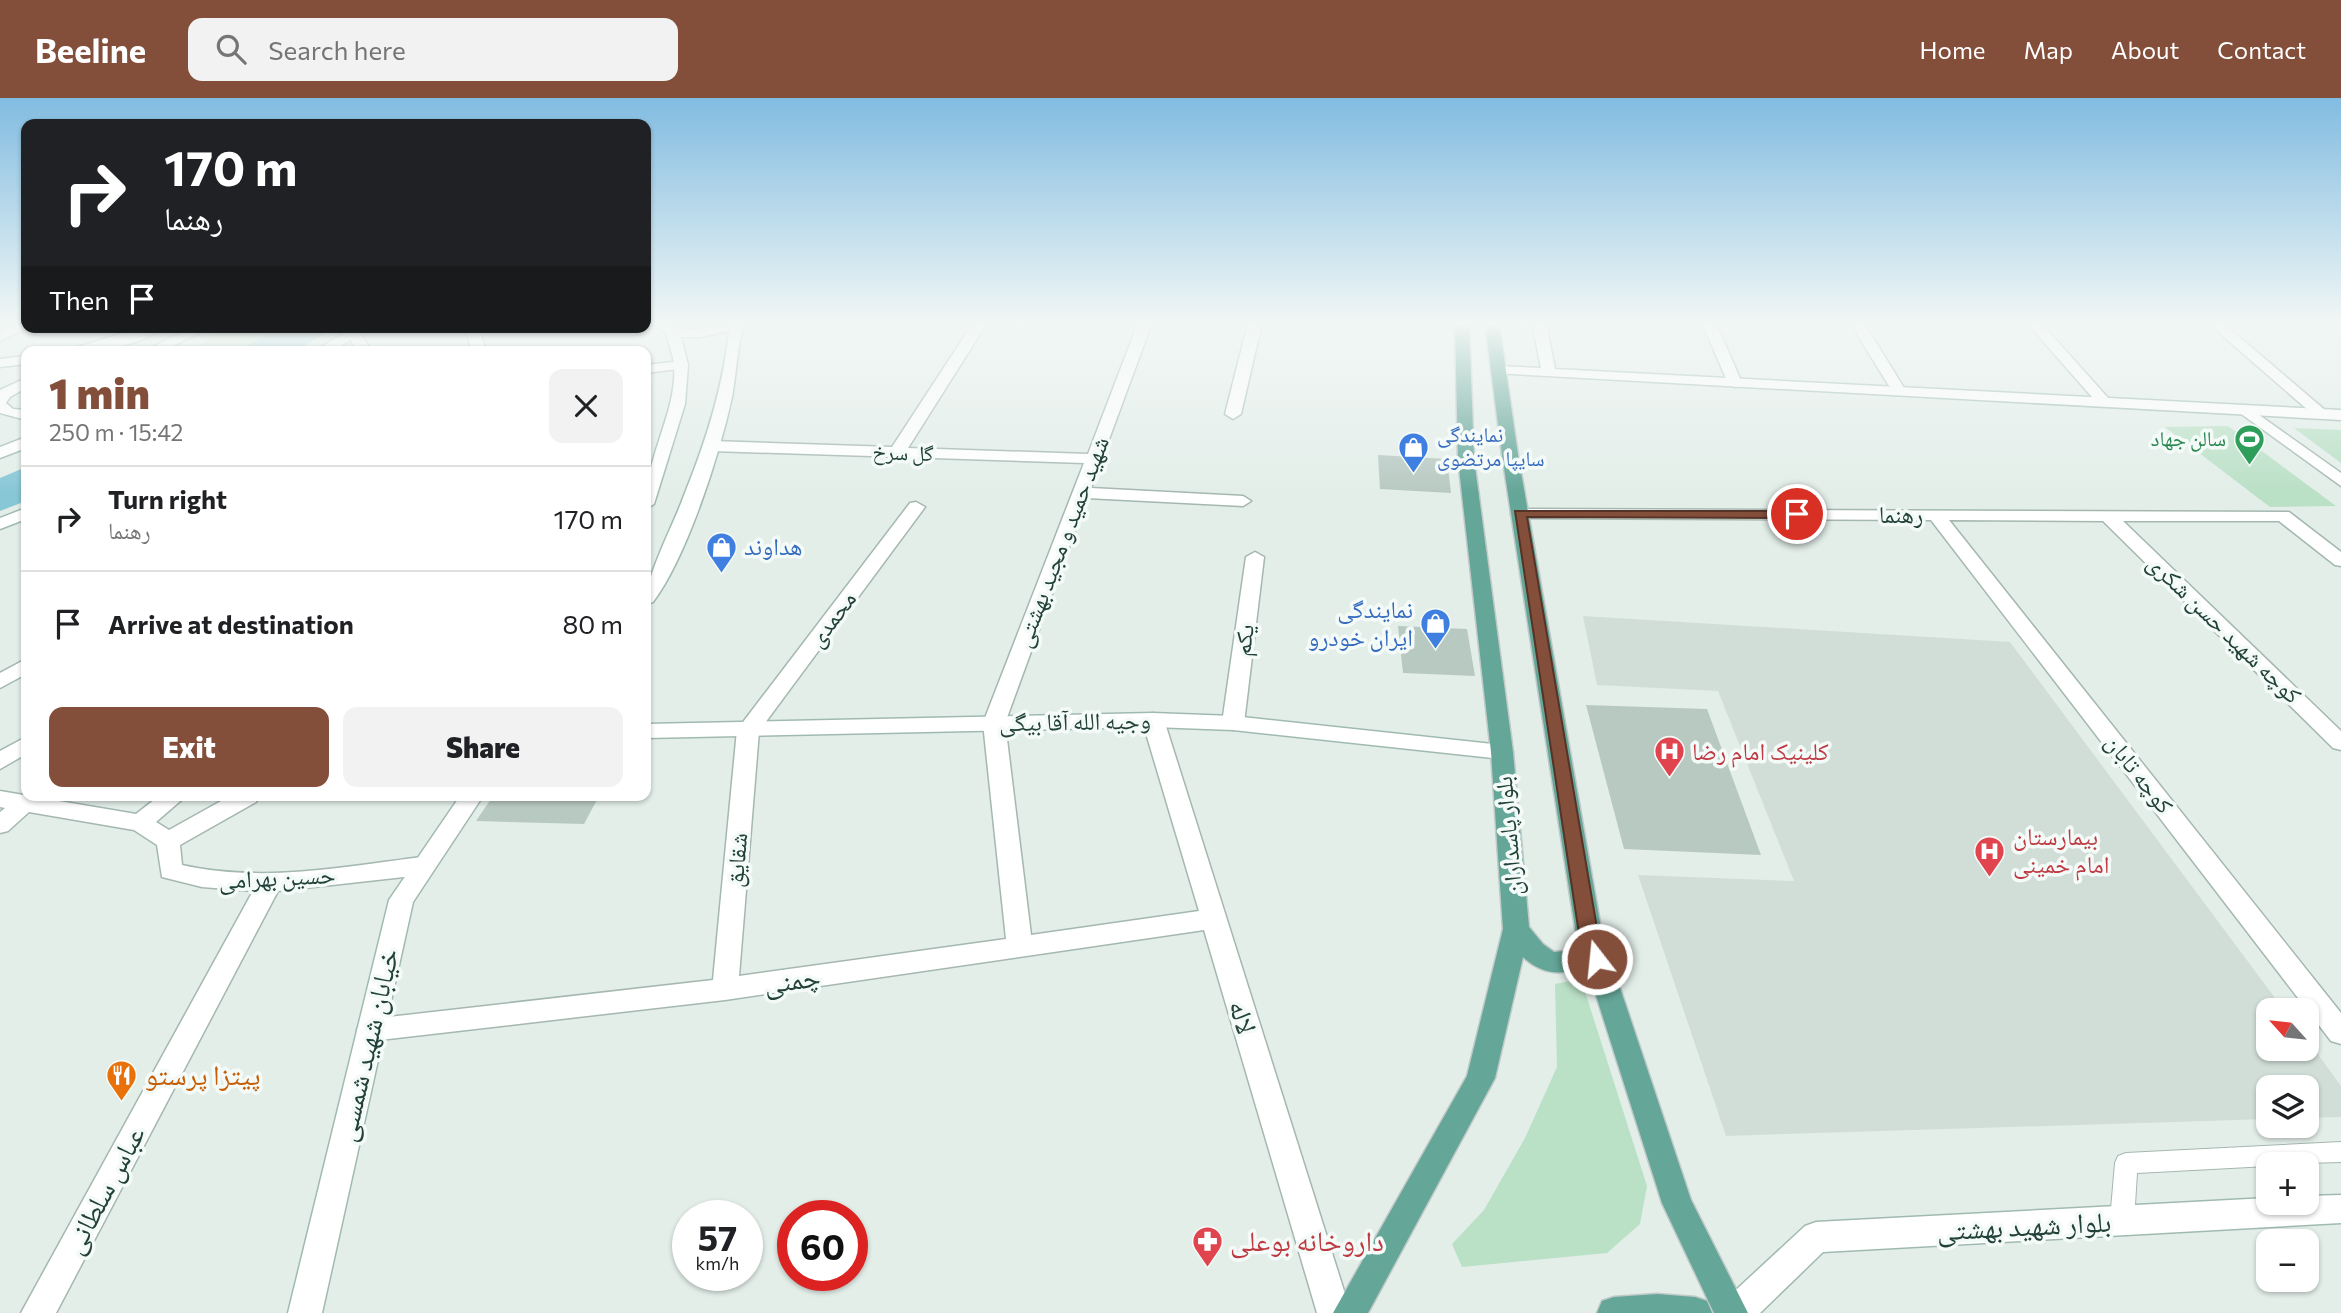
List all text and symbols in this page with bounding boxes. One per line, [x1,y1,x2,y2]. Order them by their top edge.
search box [188,18,678,81]
text: Beeline [35,29,146,70]
icon: search [212,30,250,68]
text: Search here [268,34,406,65]
text: Home [1920,35,1986,64]
text: Map [2024,35,2073,64]
text: About [2111,35,2179,64]
text: Contact [2217,35,2306,64]
text: 170 m [164,136,297,196]
icon: right [49,147,140,238]
text: رهنما [164,197,223,237]
icon: arrive [123,280,161,318]
text: Then [49,284,109,315]
text: 1 min [49,366,150,418]
button: close [549,369,623,443]
text: 250 m · 15:42 [49,418,183,446]
place label: نمایندگی سایپا مرتضوی [1437,421,1545,471]
sports icon: سالن جهاد [2232,422,2266,466]
place label: سالن جهاد [2151,425,2226,452]
shop icon: نمایندگی سایپا مرتضوی [1397,430,1431,474]
street label: شهید حمید و مجید بهشتی [1007,432,1115,651]
street label: گل سرخ [872,438,934,467]
text: Turn right [108,483,227,514]
pin [1767,484,1827,544]
icon: arrive [1778,495,1816,533]
street label: رهنما [1879,499,1923,528]
icon: right [49,500,87,538]
text: 170 m [554,503,623,534]
text: رهنما [108,516,151,544]
shop icon: هداوند [704,530,738,574]
place label: هداوند [744,531,803,560]
street label: کوچه شهید حسن شکری [2141,547,2308,709]
street label: محمدی [800,584,862,653]
place label: نمایندگی ایران خودرو [1308,594,1413,652]
icon: arrive [49,605,87,643]
shop icon: نمایندگی ایران خودرو [1419,607,1453,651]
text: Arrive at destination [108,608,354,639]
text: 80 m [563,608,623,639]
street label: یکم [1226,622,1262,658]
street label: وجیه الله آقا بیگی [999,705,1151,737]
button: Exit [49,707,329,787]
button: Share [343,707,623,787]
street label: کوچه تابان [2099,728,2180,819]
hospital icon: کلینیک امام رضا [1652,735,1686,779]
place label: کلینیک امام رضا [1692,736,1829,768]
street label: بلوار پاسداران [1488,775,1528,897]
place label: بیمارستان امام خمینی [2013,821,2109,881]
street label: شقایق [719,831,753,889]
hospital icon: بیمارستان امام خمینی [1973,834,2007,878]
street label: حسین بهرامی [218,859,336,895]
position arrow [1560,922,1634,996]
street label: خیابان شهید شمسی [327,945,407,1145]
street label: چمنی [761,958,823,1002]
street label: لاله [1223,996,1265,1038]
north arrow [2256,998,2319,1060]
map controls [2256,998,2319,1292]
place label: پیتزا پرستو [145,1057,261,1092]
restaurant icon: پیتزا پرستو [105,1058,139,1102]
button: layers [2256,1075,2319,1138]
street label: عباس سلطانی [55,1120,153,1260]
button: + [2256,1152,2319,1215]
speed limit sign: 60 [777,1200,868,1291]
street label: بلوار شهید بهشتی [1936,1203,2112,1249]
text: 57 [698,1215,737,1258]
place label: داروخانه بوعلی [1230,1223,1384,1259]
pharmacy icon: داروخانه بوعلی [1190,1224,1224,1268]
button: − [2256,1229,2319,1292]
text: km/h [696,1252,739,1274]

